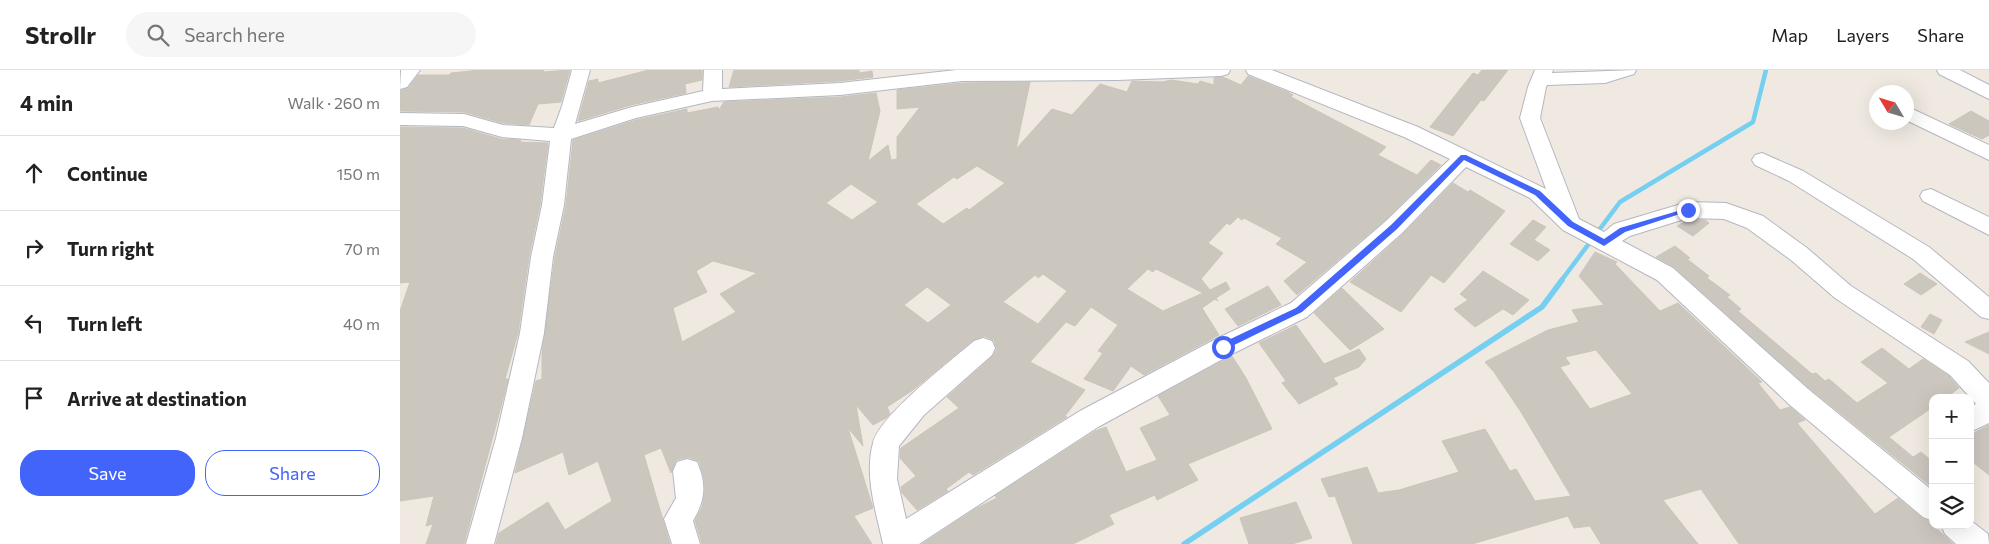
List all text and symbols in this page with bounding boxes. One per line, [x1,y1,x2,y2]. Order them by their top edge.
search box [126,12,476,57]
text: Strollr [25,20,96,49]
icon: search [144,21,172,49]
text: Search here [184,23,285,46]
text: Map [1771,24,1808,46]
text: Layers [1836,24,1889,46]
text: Share [1917,24,1964,46]
north arrow [1869,85,1914,130]
text: 4 min [20,90,73,115]
text: Walk · 260 m [288,93,380,112]
icon: ahead [20,159,48,187]
text: Continue [67,162,147,185]
text: 150 m [337,164,380,183]
route end [1677,199,1700,222]
icon: right [20,234,48,262]
text: Turn right [67,237,154,260]
text: 70 m [344,239,380,258]
icon: left [20,309,48,337]
text: Turn left [67,312,142,335]
text: 40 m [343,314,380,333]
route start [1212,336,1235,359]
icon: arrive [20,384,48,412]
text: Arrive at destination [67,387,247,410]
map controls [1929,394,1974,529]
button: + [1929,394,1974,439]
button: − [1929,439,1974,484]
button: Save [20,450,195,496]
button: Share [205,450,380,496]
button: layers [1929,484,1974,529]

